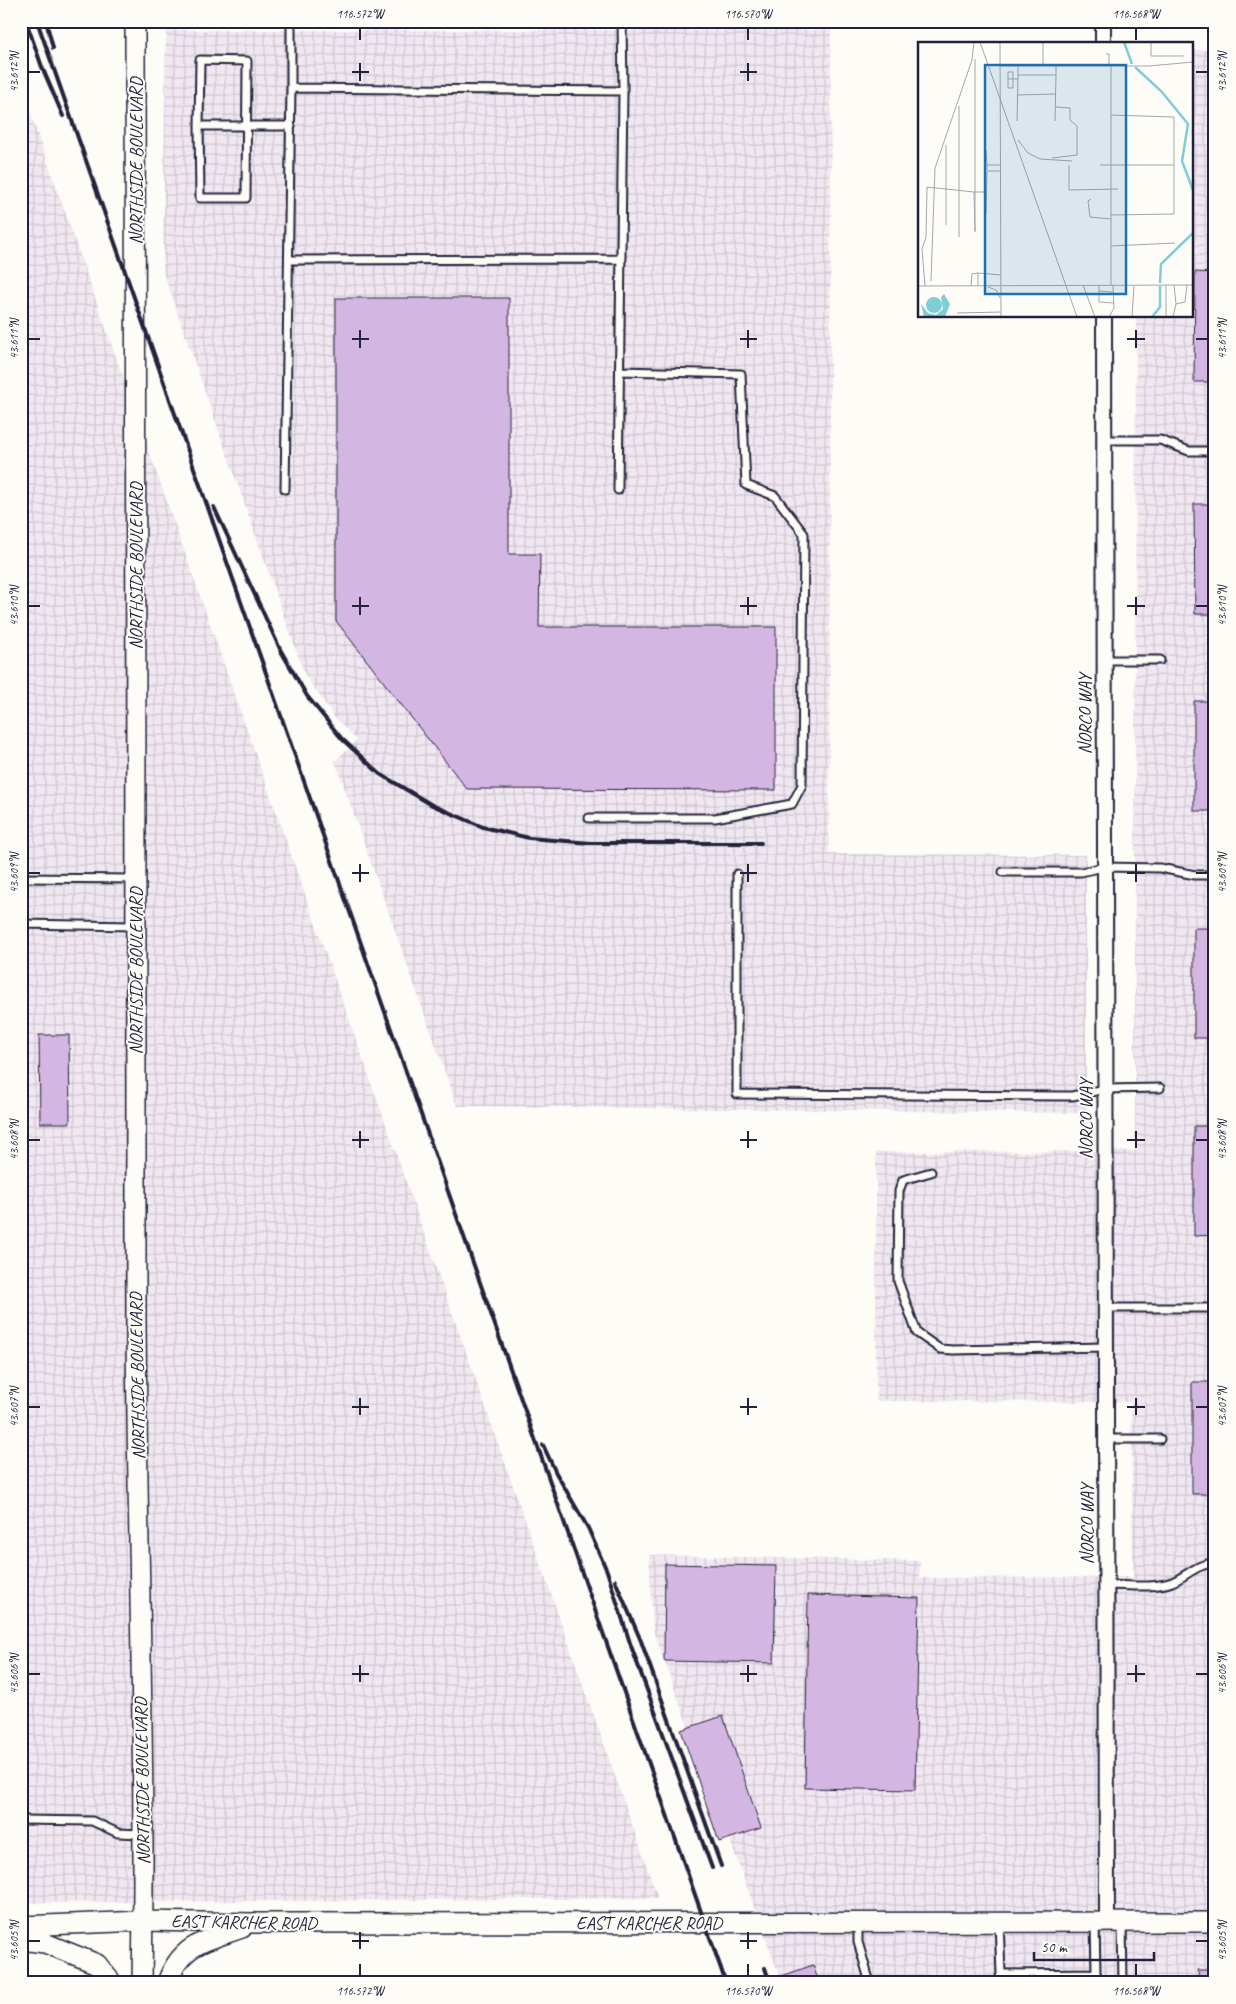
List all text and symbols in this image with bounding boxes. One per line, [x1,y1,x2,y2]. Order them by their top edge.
text: 116.572°W [337,6,386,22]
text: 116.570°W [725,6,774,22]
text: 116.568°W [1113,6,1162,22]
inset map [918,42,1194,318]
text: 43.612°N [6,50,22,92]
text: 43.612°N [1214,50,1230,92]
street label: NORTHSIDE BOULEVARD [125,76,147,245]
text: 43.611°N [6,317,22,359]
text: 43.611°N [1214,317,1230,359]
street label: NORTHSIDE BOULEVARD [125,481,147,650]
text: 43.610°N [6,584,22,626]
text: 43.610°N [1214,584,1230,626]
street label: NORCO WAY [1074,671,1096,754]
text: 43.609°N [6,851,22,893]
text: 43.609°N [1214,851,1230,893]
street label: NORTHSIDE BOULEVARD [125,886,147,1055]
street label: NORCO WAY [1075,1076,1097,1159]
text: 43.608°N [6,1118,22,1160]
text: 43.608°N [1214,1118,1230,1160]
street label: NORTHSIDE BOULEVARD [125,1291,149,1460]
text: 43.607°N [6,1385,22,1427]
text: 43.607°N [1214,1385,1230,1427]
street label: NORCO WAY [1076,1481,1098,1564]
text: 43.606°N [6,1652,22,1694]
text: 43.606°N [1214,1652,1230,1694]
street label: NORTHSIDE BOULEVARD [130,1696,154,1865]
street label: EAST KARCHER ROAD [171,1910,319,1934]
street label: EAST KARCHER ROAD [576,1912,723,1934]
text: 43.605°N [6,1919,22,1961]
text: 43.605°N [1214,1919,1230,1961]
scale bar [1034,1929,1154,1961]
text: 50 m [1041,1938,1068,1957]
text: 116.572°W [337,1983,386,1999]
text: 116.570°W [725,1983,774,1999]
text: 116.568°W [1113,1983,1162,1999]

